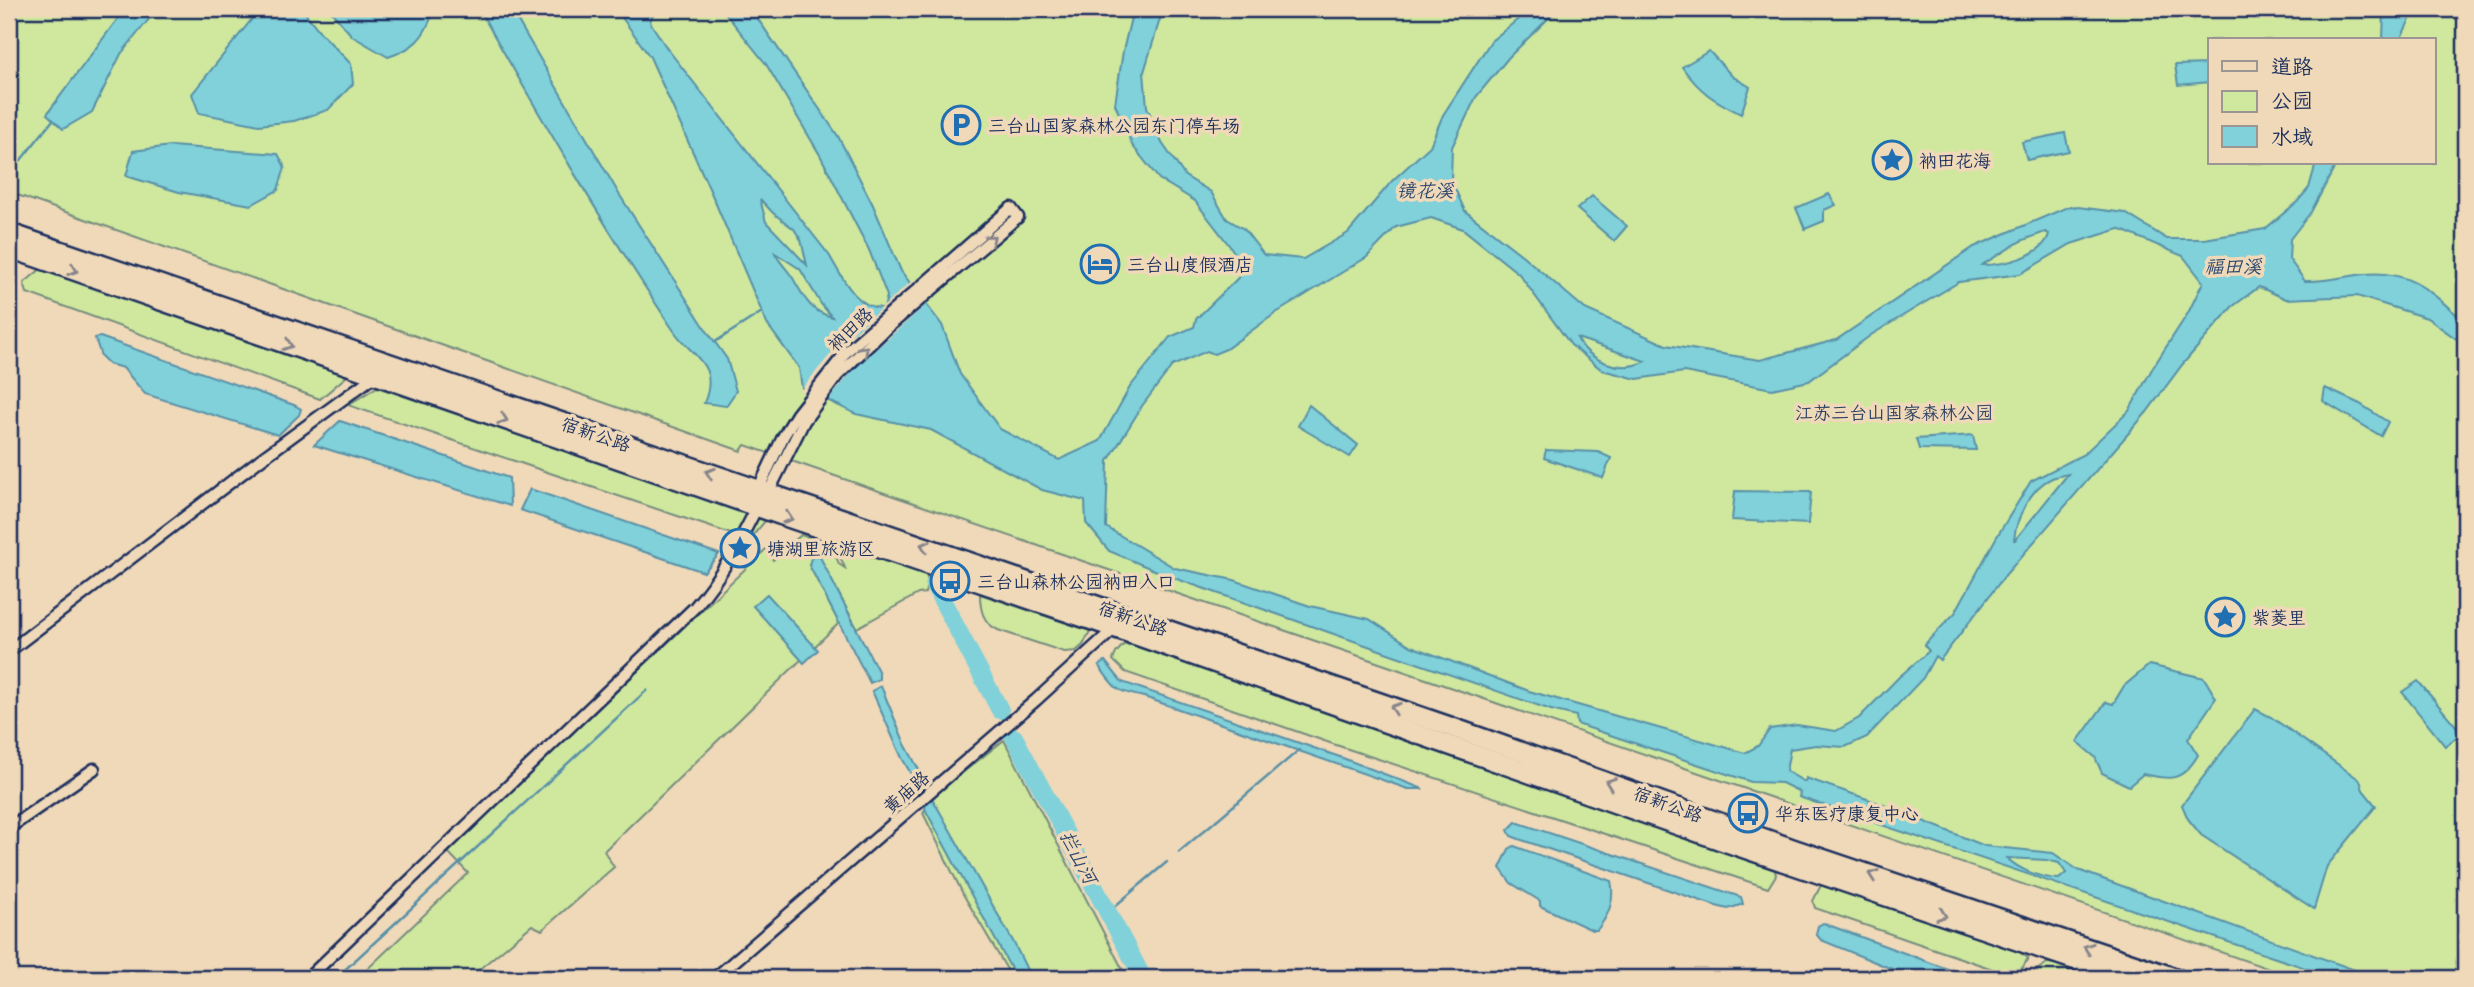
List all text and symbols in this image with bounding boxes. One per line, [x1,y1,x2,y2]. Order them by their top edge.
legend [2208,38,2436,164]
text: 道路 [2271,53,2313,80]
text: 公园 [2271,87,2313,114]
parking icon: 三台山国家森林公园东门停车场 [940,104,982,146]
place label: 三台山国家森林公园东门停车场 [988,114,1240,137]
text: 水域 [2271,123,2313,150]
place icon: 衲田花海 [1871,139,1913,181]
place label: 衲田花海 [1919,149,1991,172]
water label: 镜花溪 [1396,178,1454,202]
one-way arrow [983,235,996,247]
hotel icon: 三台山度假酒店 [1079,243,1121,285]
place label: 三台山度假酒店 [1127,253,1253,276]
water label: 福田溪 [2204,254,2262,278]
one-way arrow [67,262,79,276]
street label: 衲田路 [823,302,877,356]
one-way arrow [282,337,294,351]
one-way arrow [856,345,869,358]
park label: 江苏三台山国家森林公园 [1795,401,1993,424]
one-way arrow [497,411,509,425]
street label: 宿新公路 [558,411,634,457]
one-way arrow [704,467,716,481]
one-way arrow [781,510,793,524]
place icon: 塘湖里旅游区 [719,527,761,569]
place label: 塘湖里旅游区 [767,537,875,560]
one-way arrow [919,540,931,555]
bus stop icon: 三台山森林公园衲田入口 [929,560,971,602]
place label: 三台山森林公园衲田入口 [977,570,1175,593]
street label: 宿新公路 [1095,595,1171,641]
place icon: 紫菱里 [2204,596,2246,638]
place label: 紫菱里 [2252,606,2306,629]
one-way arrow [1390,702,1402,716]
street label: 黄庙路 [878,766,934,818]
one-way arrow [1604,777,1616,791]
street label: 宿新公路 [1630,781,1706,827]
bus stop icon: 华东医疗康复中心 [1727,792,1769,834]
place label: 华东医疗康复中心 [1775,802,1919,825]
water label: 拦山河 [1055,826,1104,890]
one-way arrow [1867,869,1880,883]
one-way arrow [1936,907,1948,921]
one-way arrow [2083,942,2095,956]

